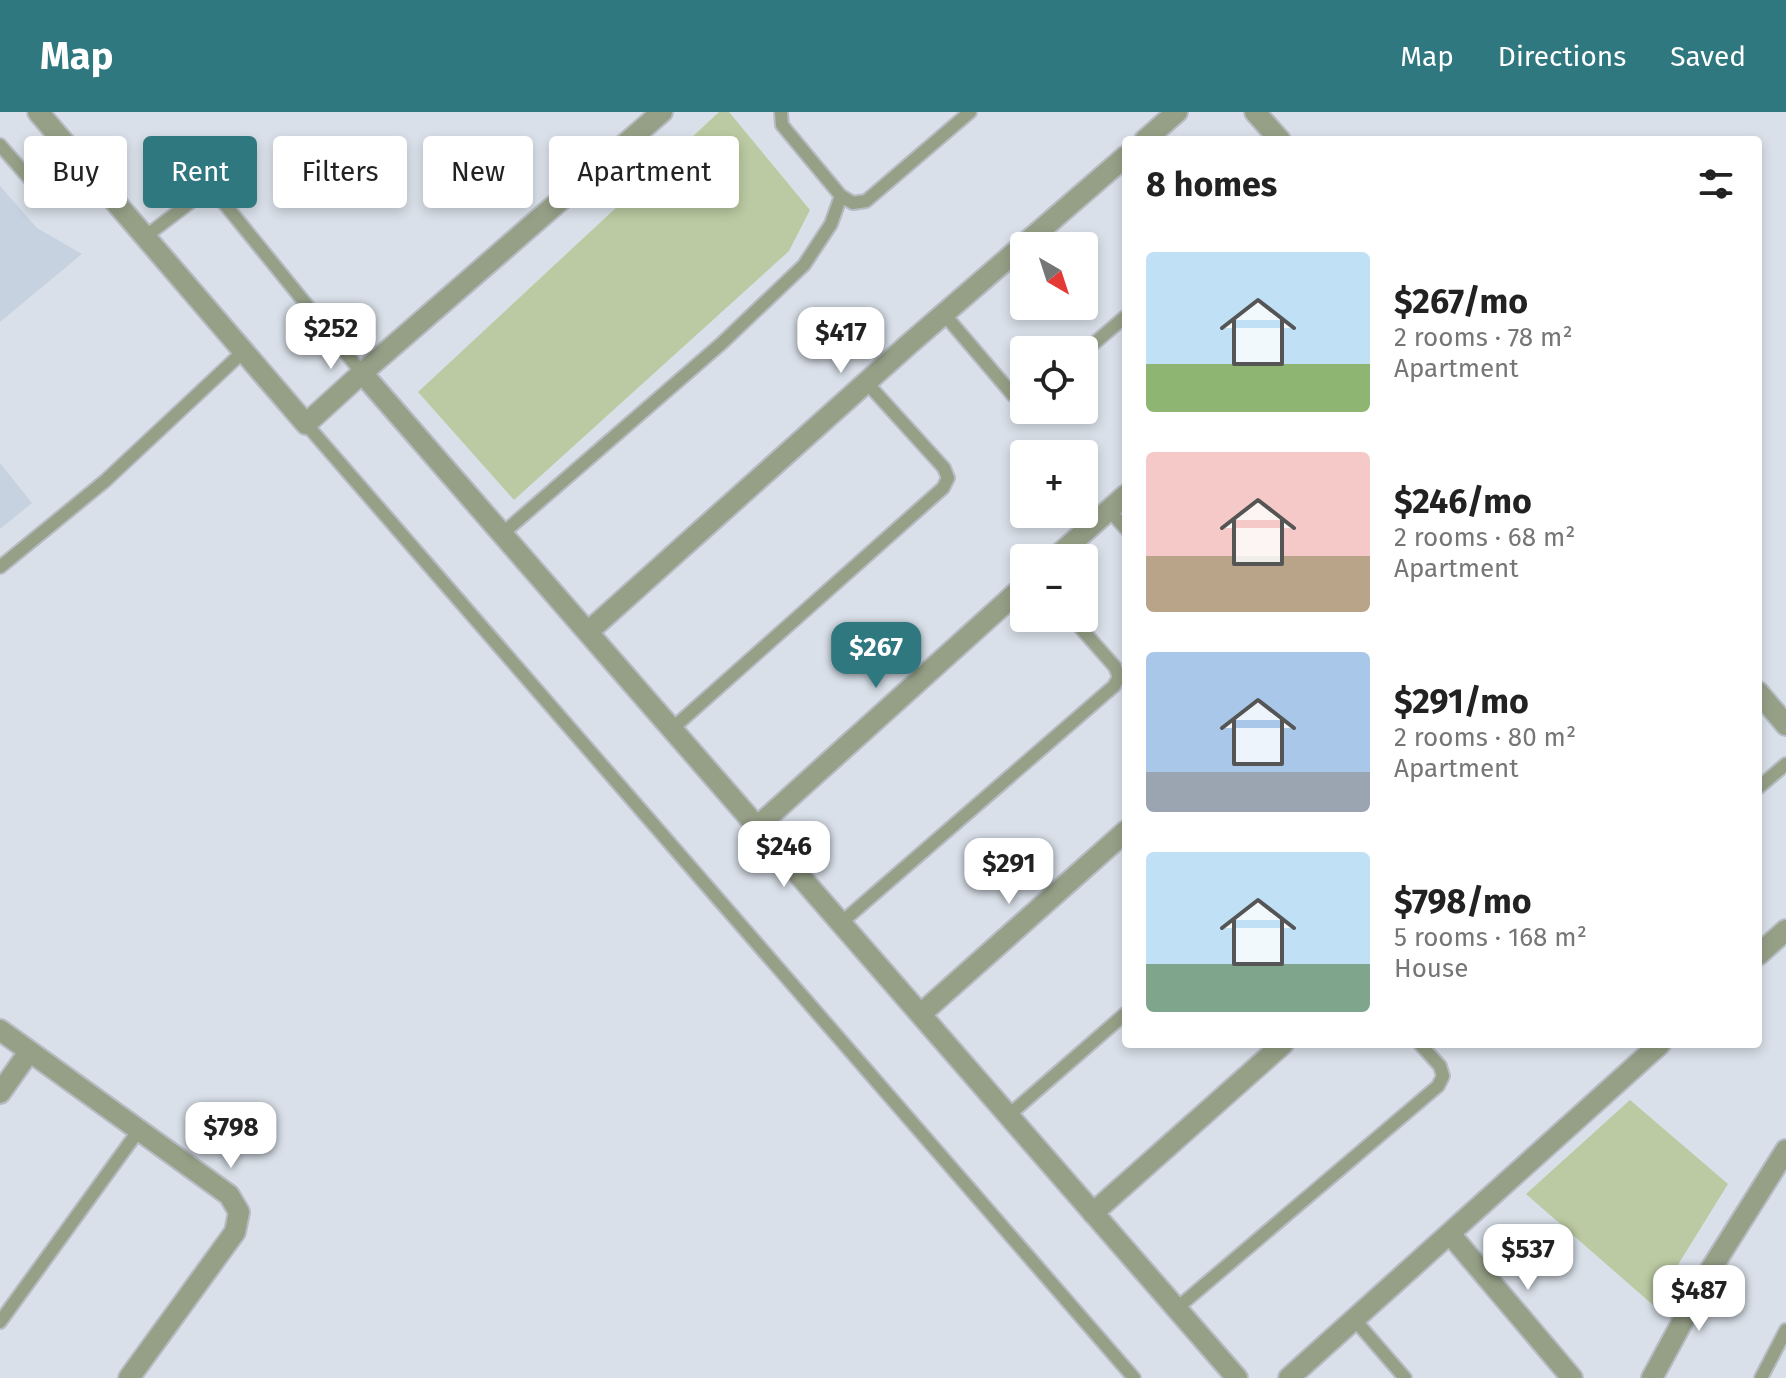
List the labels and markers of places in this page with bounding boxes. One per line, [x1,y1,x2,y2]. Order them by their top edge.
pin: $252 [284,303,378,371]
pin: $417 [794,307,888,375]
pin: $267 [829,622,923,690]
pin: $246 [737,821,831,889]
pin: $291 [962,838,1056,906]
pin: $798 [184,1102,278,1170]
pin: $537 [1481,1224,1575,1292]
pin: $487 [1652,1265,1746,1333]

